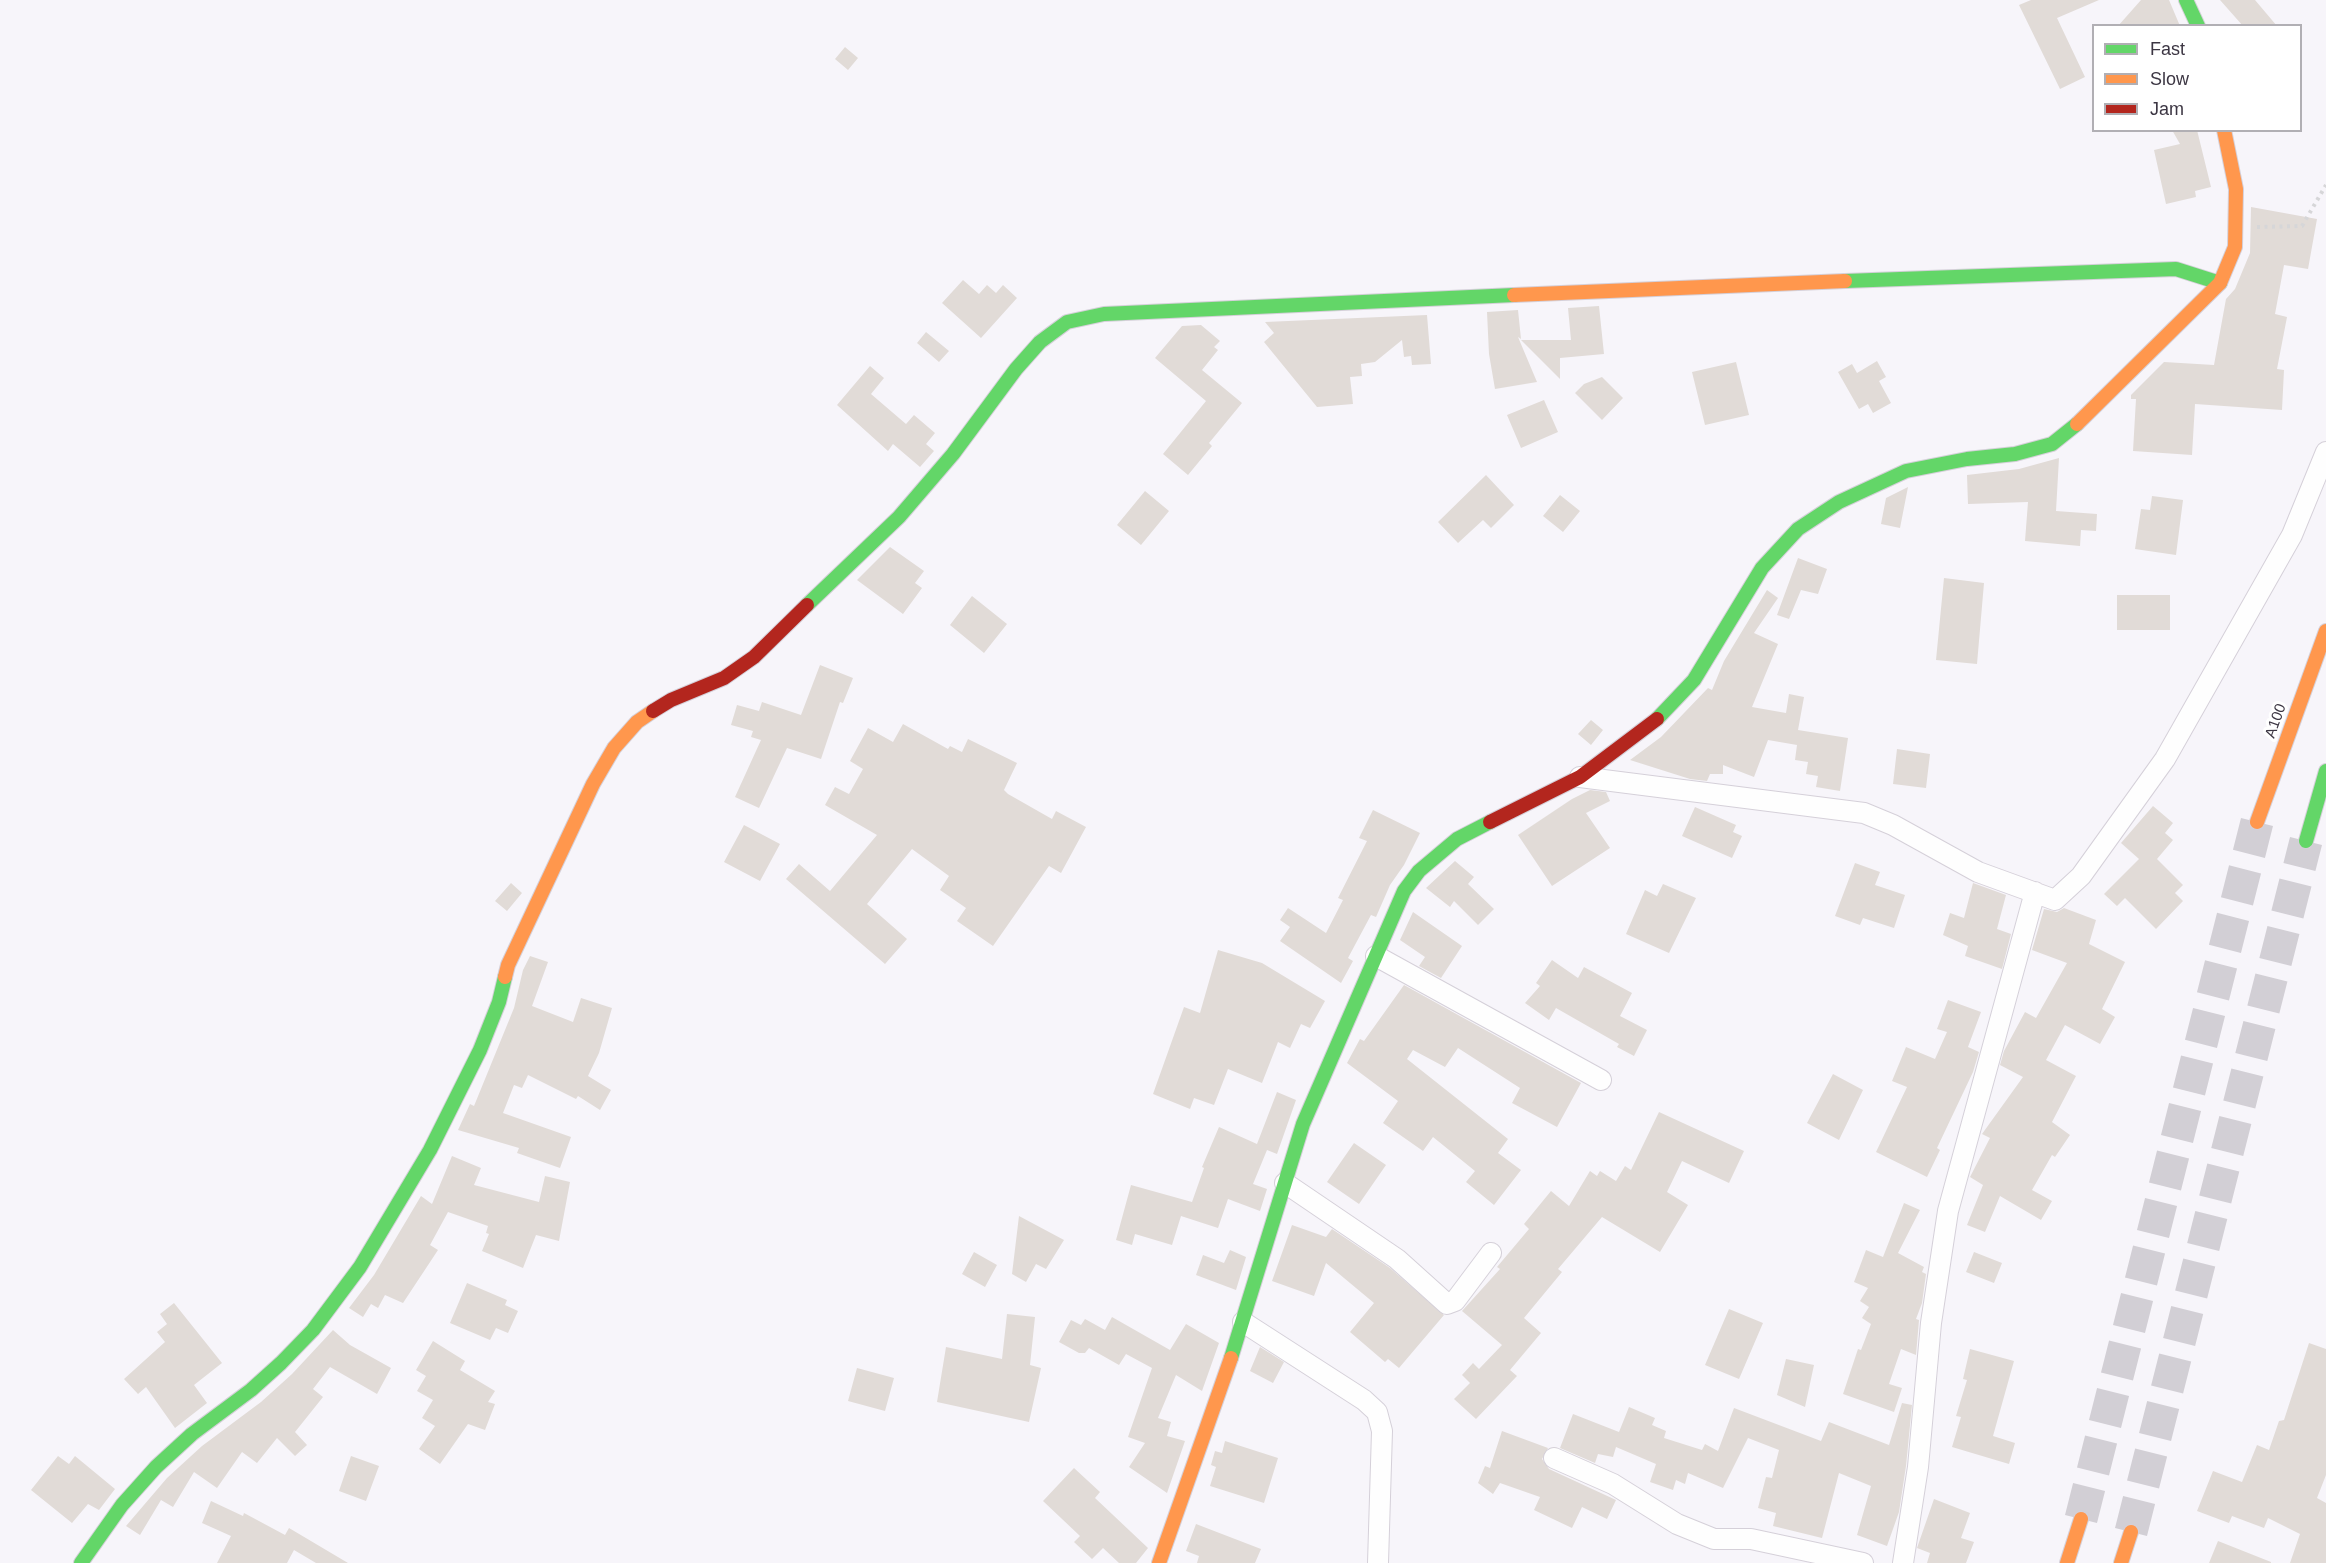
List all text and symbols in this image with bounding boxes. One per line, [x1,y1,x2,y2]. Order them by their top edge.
legend [2092,24,2302,132]
text: Fast [2150,39,2185,59]
text: Slow [2150,69,2189,89]
text: Jam [2150,99,2184,119]
street label: A100 [2262,701,2290,741]

